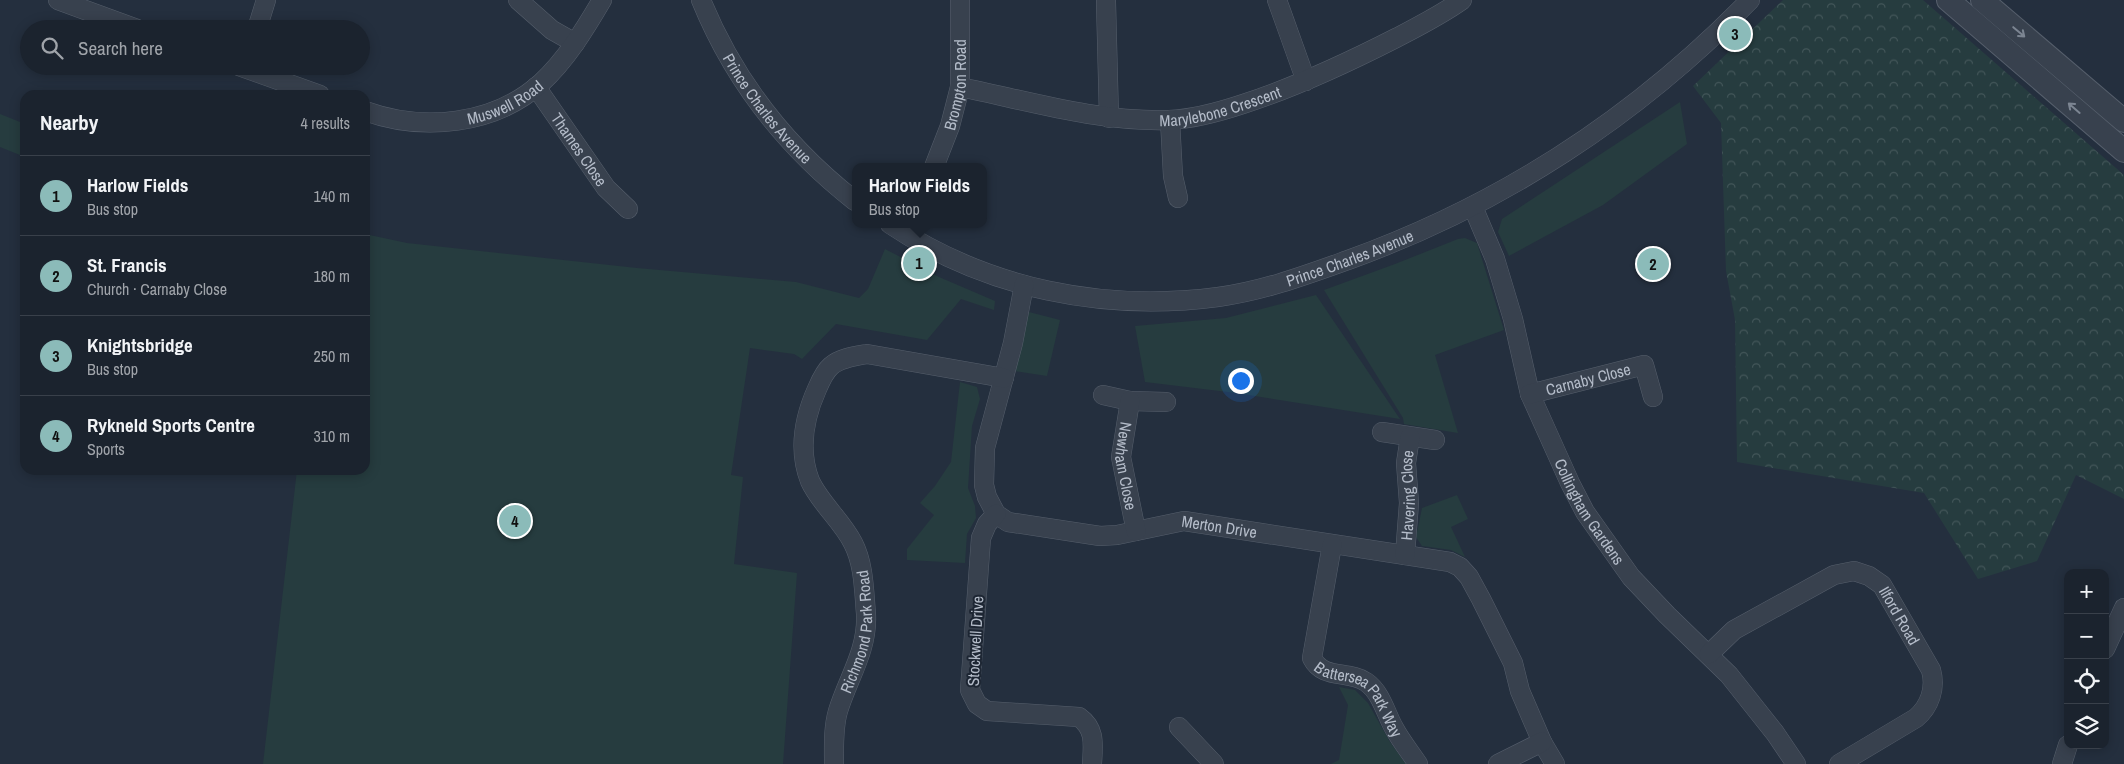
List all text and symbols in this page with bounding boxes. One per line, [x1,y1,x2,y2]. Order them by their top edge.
pin: 3 [1719,15,1751,53]
search box [20,20,370,75]
one-way arrow [2012,26,2025,37]
icon: search [38,34,66,62]
text: Search here [78,35,163,61]
street label: Brompton Road [938,39,971,133]
street label: Prince Charles Avenue [718,49,817,169]
street label: Muswell Road [465,75,548,130]
street label: Marylebone Crescent [1159,81,1284,131]
one-way arrow [2067,102,2080,113]
text: Nearby [40,108,98,137]
street label: Thames Close [546,108,612,191]
text: 4 results [300,112,350,134]
popup [852,163,987,228]
text: Harlow Fields [87,172,188,198]
text: Harlow Fields [869,172,970,198]
text: 1 [52,185,60,207]
text: 140 m [314,185,350,207]
text: Bus stop [87,198,138,220]
text: Bus stop [869,198,920,220]
street label: Prince Charles Avenue [1283,224,1417,292]
pin: 1 [903,244,935,282]
pin: 2 [1637,245,1669,283]
text: St. Francis [87,252,167,278]
text: 2 [52,265,60,287]
text: 180 m [314,265,350,287]
text: Church · Carnaby Close [87,278,227,300]
text: Knightsbridge [87,332,193,358]
text: 3 [52,345,60,367]
text: 250 m [314,345,350,367]
text: Bus stop [87,358,138,380]
street label: Carnaby Close [1543,358,1633,401]
your location [1228,368,1254,394]
text: Rykneld Sports Centre [87,412,255,438]
street label: Newham Close [1110,420,1142,512]
text: 4 [52,425,60,447]
text: 310 m [314,425,350,447]
text: Sports [87,438,125,460]
street label: Havering Close [1395,449,1420,541]
street label: Collingham Gardens [1549,455,1630,569]
pin: 4 [499,502,531,540]
street label: Merton Drive [1180,510,1258,543]
street label: Richmond Park Road [835,569,877,696]
map controls [2064,569,2109,749]
button: + [2064,569,2109,614]
street label: Ilford Road [1874,582,1925,649]
street label: Stockwell Drive [962,595,988,687]
button: − [2064,614,2109,659]
street label: Battersea Park Way [1310,656,1408,742]
button: locate [2064,659,2109,704]
button: layers [2064,704,2109,749]

